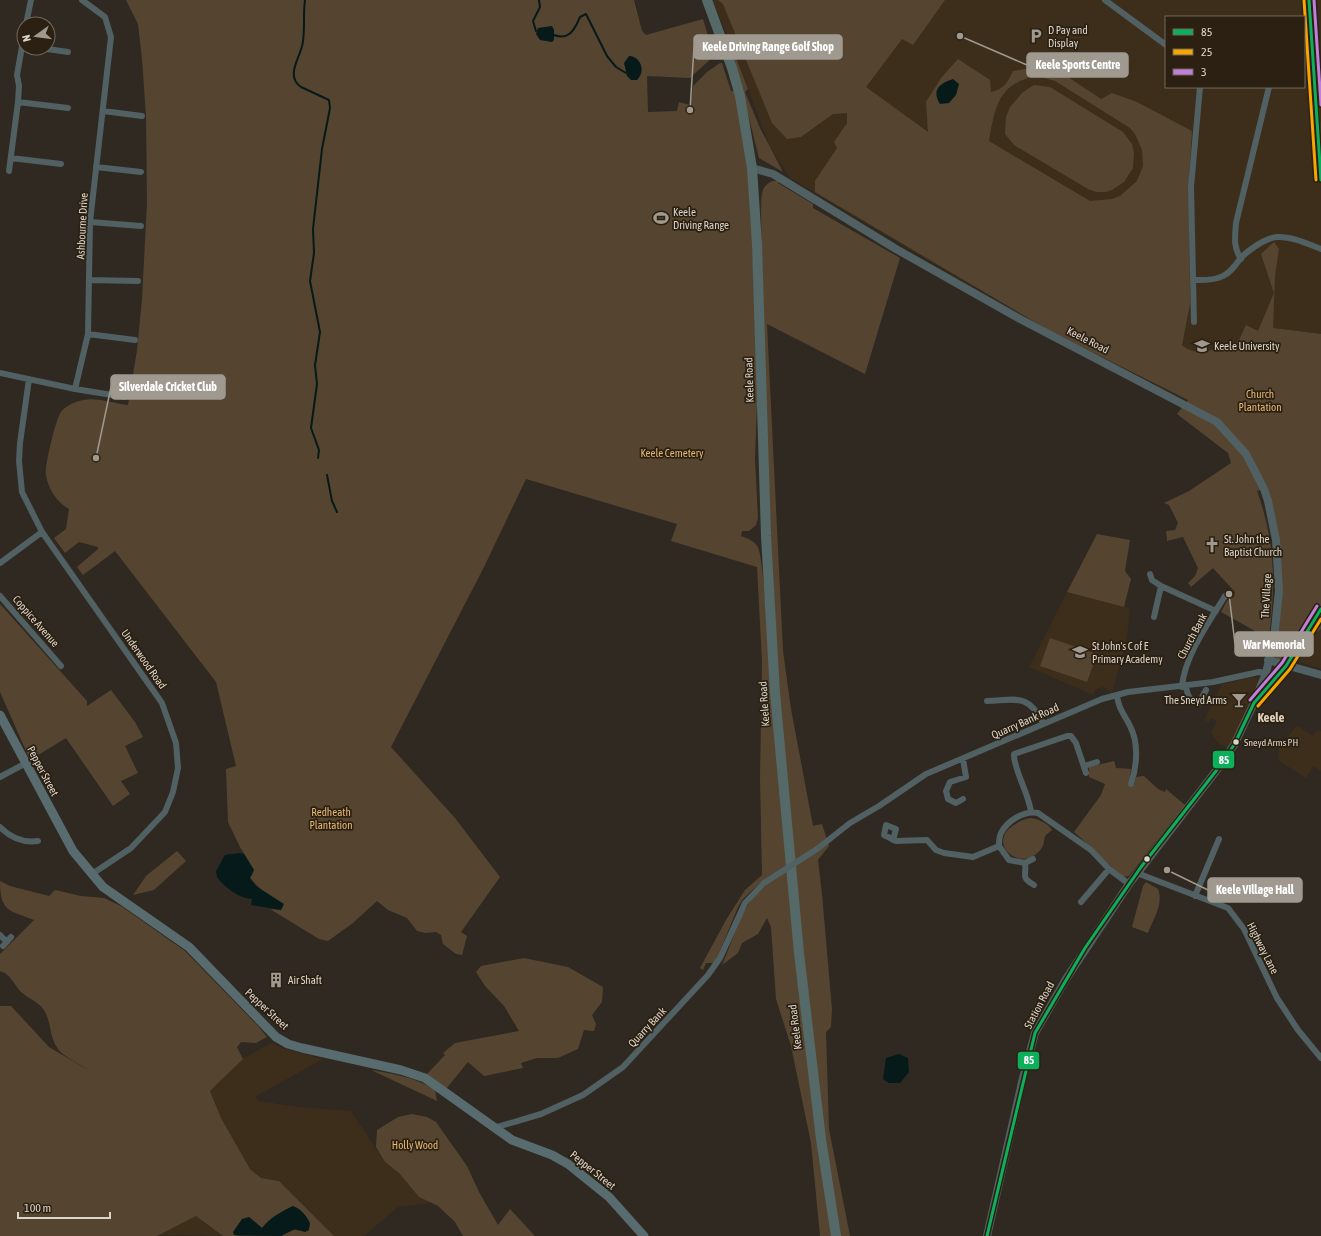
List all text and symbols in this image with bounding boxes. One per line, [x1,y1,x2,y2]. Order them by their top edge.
north arrow [16,16,56,56]
legend [1165,16,1305,88]
place label: D Pay and Display [1048,24,1088,49]
text: 85 [1201,25,1212,39]
parking icon: D Pay and Display [1027,27,1045,45]
text: N [20,34,33,43]
callout: Keele Driving Range Golf Shop [694,35,842,59]
text: Keele Driving Range Golf Shop [702,40,834,54]
text: 25 [1201,45,1212,59]
callout: Keele Sports Centre [1027,53,1128,77]
text: Keele Sports Centre [1036,58,1121,72]
text: 3 [1201,65,1207,79]
street label: Ashbourne Drive [74,192,90,260]
place label: Keele Driving Range [673,206,729,231]
sports icon: Keele Driving Range [652,209,670,227]
street label: Keele Road [1065,324,1111,356]
school or university icon: Keele University [1193,337,1211,355]
place label: Keele University [1214,340,1280,352]
street label: Keele Road [742,357,756,403]
callout: Silverdale Cricket Club [111,375,225,399]
text: Silverdale Cricket Club [119,380,217,394]
park label: Church Plantation [1238,388,1282,413]
park label: Keele Cemetery [640,447,704,459]
place label: St. John the Baptist Church [1224,533,1282,558]
church icon: St. John the Baptist Church [1203,536,1221,554]
street label: The Village [1259,573,1273,619]
street label: Coppice Avenue [10,593,62,649]
street label: Church Bank [1175,611,1209,661]
street label: Underwood Road [119,627,169,691]
callout: War Memorial [1235,632,1313,656]
text: War Memorial [1242,638,1306,652]
place label: St John's C of E Primary Academy [1092,640,1163,665]
school or university icon: St John's C of E Primary Academy [1071,643,1089,661]
street label: Keele Road [756,681,772,727]
bar icon: The Sneyd Arms [1230,691,1248,709]
place label: The Sneyd Arms [1164,694,1227,706]
street label: Quarry Bank Road [989,701,1061,741]
district label: Keele [1257,710,1285,725]
marker: Sneyd Arms PH [1231,737,1241,747]
place label: Sneyd Arms PH [1244,737,1298,748]
street label: Pepper Street [25,744,61,798]
line badge: 85 [1212,750,1235,769]
text: 85 [1219,754,1229,766]
park label: Redheath Plantation [309,806,353,831]
unlabelled marker [1142,854,1152,864]
callout: Keele Village Hall [1208,878,1302,902]
text: Keele Village Hall [1216,883,1295,897]
street label: Highway Lane [1245,920,1281,976]
building icon: Air Shaft [267,971,285,989]
place label: Air Shaft [288,974,322,986]
street label: Station Road [1022,979,1056,1031]
street label: Pepper Street [243,986,291,1032]
street label: Keele Road [786,1004,804,1050]
street label: Quarry Bank [626,1005,669,1049]
line badge: 85 [1017,1051,1040,1070]
text: 85 [1024,1054,1034,1066]
park label: Holly Wood [392,1139,438,1151]
street label: Pepper Street [568,1148,618,1192]
scale bar [18,1194,110,1220]
text: 100 m [24,1201,51,1215]

